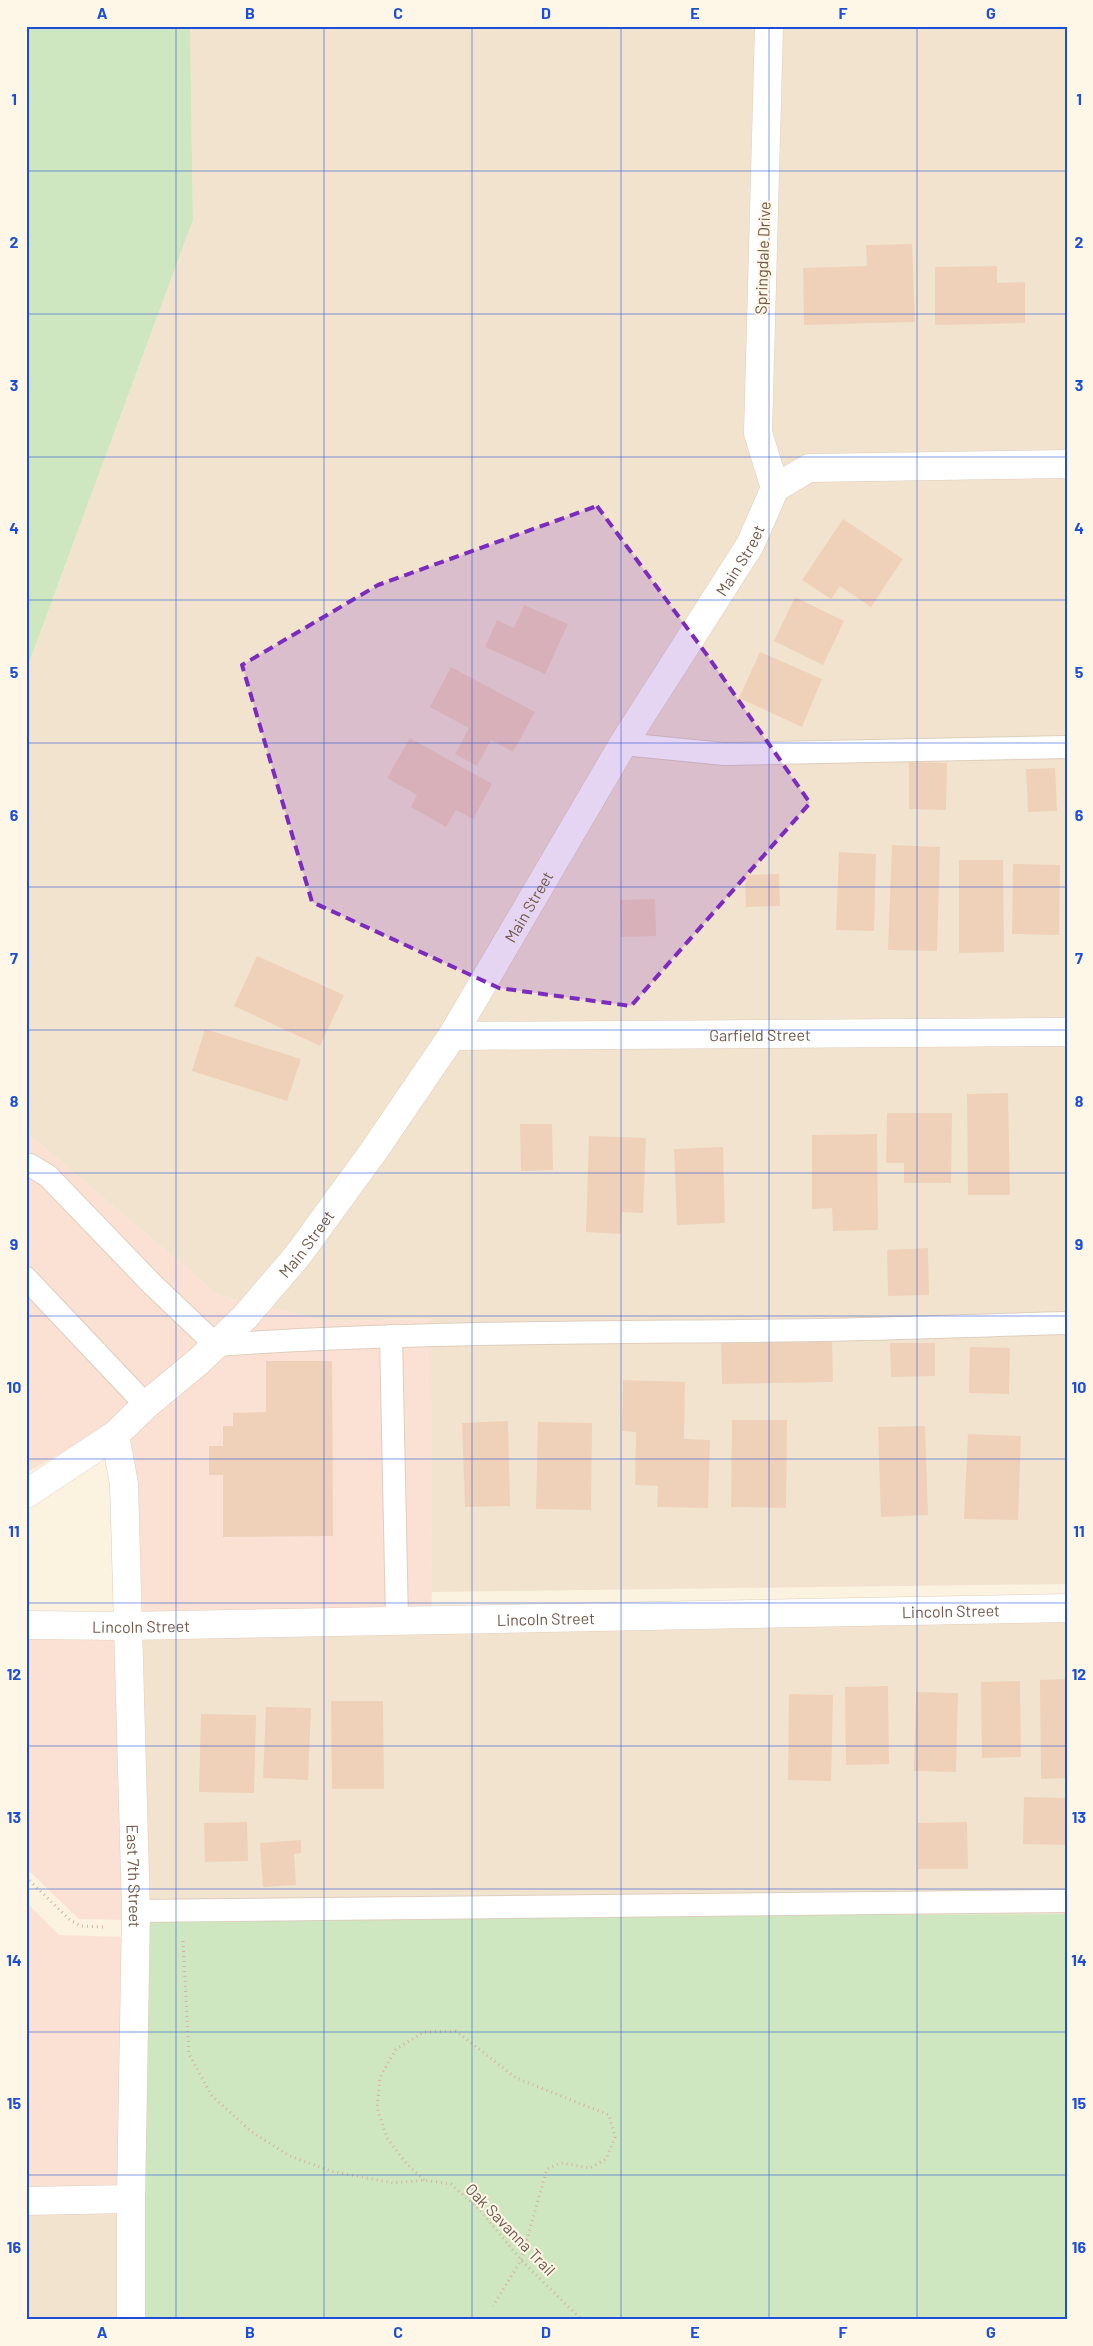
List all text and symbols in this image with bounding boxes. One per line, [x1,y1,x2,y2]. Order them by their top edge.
text: A [97,3,108,22]
text: B [245,3,255,22]
text: C [393,3,403,22]
text: D [541,3,551,22]
text: E [690,3,700,22]
text: F [839,3,848,22]
text: G [986,3,996,22]
text: 1 [11,89,17,108]
text: 1 [1076,89,1082,108]
street label: Springdale Drive [751,201,773,315]
text: 2 [10,232,19,251]
text: 2 [1075,232,1084,251]
text: 3 [10,375,18,394]
text: 3 [1075,375,1083,394]
text: 4 [9,518,19,537]
text: 4 [1074,518,1084,537]
street label: Main Street [711,522,767,599]
text: 5 [10,662,19,681]
text: 5 [1075,662,1084,681]
text: 6 [10,805,19,824]
text: 6 [1075,805,1084,824]
street label: Main Street [500,867,556,945]
text: 7 [10,948,18,967]
text: 7 [1075,948,1083,967]
street label: Garfield Street [709,1024,811,1044]
text: 8 [10,1091,19,1110]
text: 8 [1075,1091,1084,1110]
street label: Main Street [274,1206,337,1281]
text: 9 [10,1234,18,1253]
text: 9 [1075,1234,1083,1253]
text: 10 [7,1377,21,1396]
text: 10 [1072,1377,1086,1396]
text: 11 [8,1521,20,1540]
text: 11 [1073,1521,1085,1540]
street label: Lincoln Street [902,1600,1000,1621]
street label: Lincoln Street [497,1608,595,1628]
street label: Lincoln Street [92,1615,190,1636]
text: 12 [7,1664,21,1683]
text: 12 [1072,1664,1086,1683]
text: 13 [7,1807,21,1826]
text: 13 [1072,1807,1086,1826]
street label: East 7th Street [124,1824,146,1928]
text: 14 [6,1950,22,1969]
text: 14 [1071,1950,1087,1969]
text: 15 [7,2093,22,2112]
text: 15 [1072,2093,1087,2112]
street label: Oak Savanna Trail [462,2179,560,2279]
text: 16 [7,2237,22,2256]
text: 16 [1072,2237,1087,2256]
text: A [97,2322,108,2341]
text: B [245,2322,255,2341]
text: C [393,2322,403,2341]
text: D [541,2322,551,2341]
text: E [690,2322,700,2341]
text: F [839,2322,848,2341]
text: G [986,2322,996,2341]

